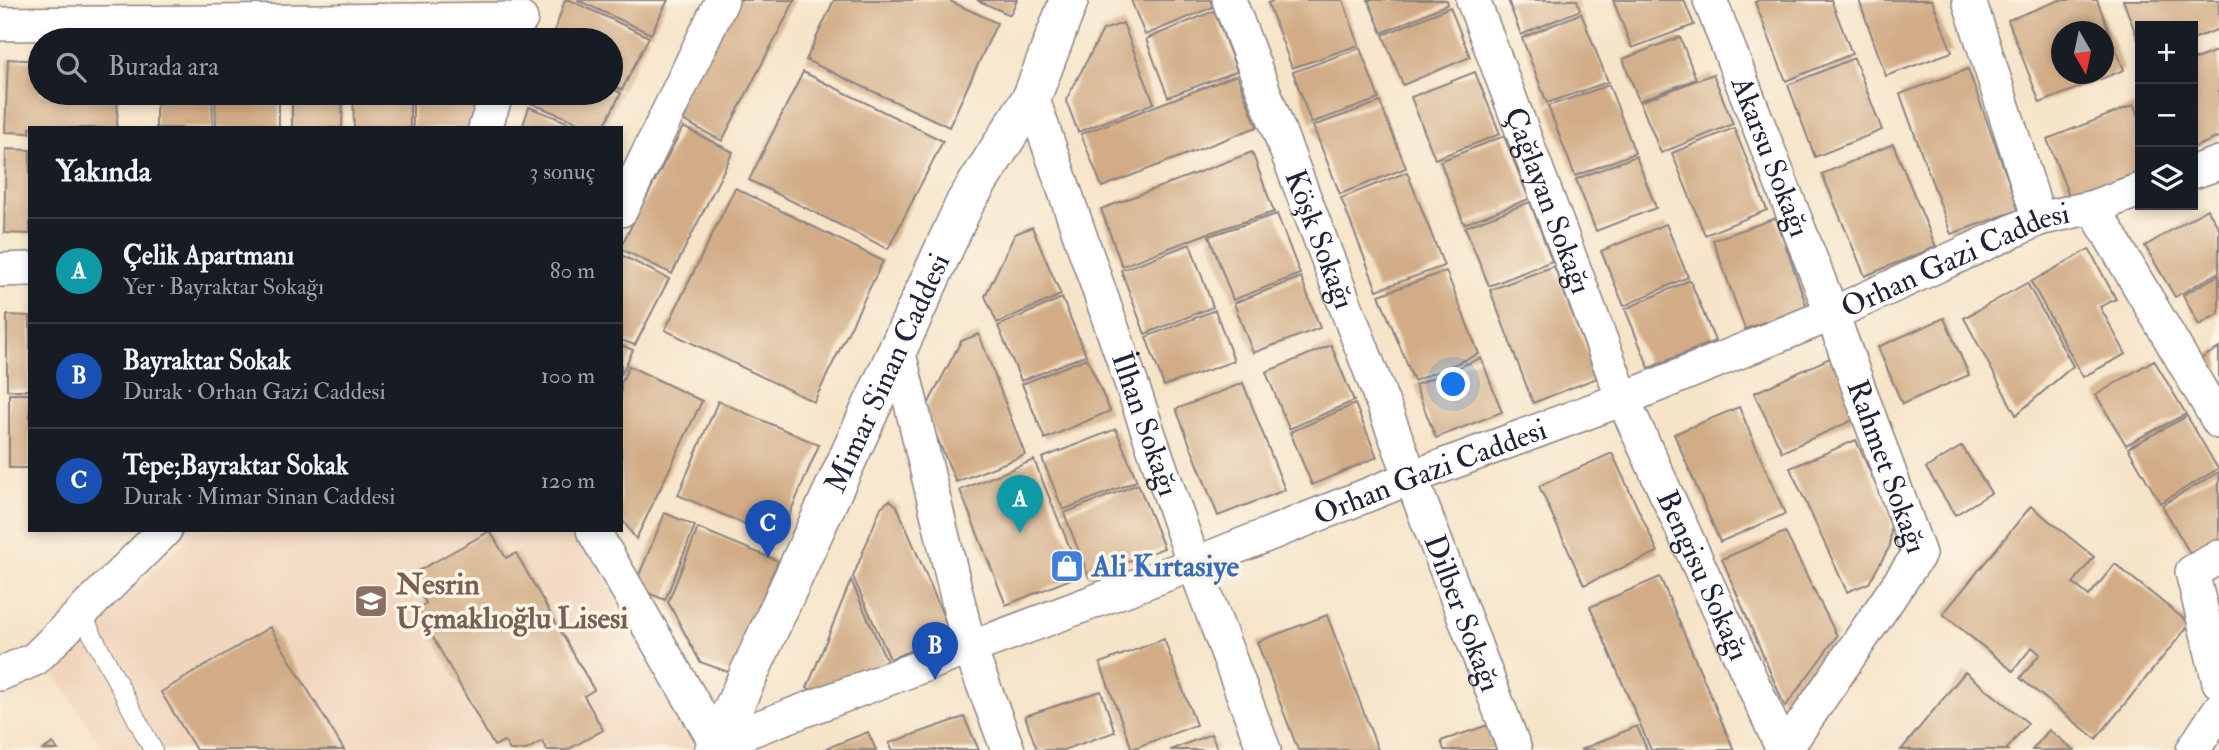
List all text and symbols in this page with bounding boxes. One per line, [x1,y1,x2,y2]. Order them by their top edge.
north arrow [2051,21,2114,84]
map controls [2135,21,2198,210]
button: + [2135,21,2198,84]
search box [28,28,623,105]
icon: search [52,48,90,86]
text: Burada ara [108,51,219,83]
street label: Akarsu Sokağı [1722,70,1818,242]
button: − [2135,84,2198,147]
street label: Çağlayan Sokağı [1496,102,1600,299]
button: layers [2135,147,2198,210]
text: Yakında [56,153,151,190]
text: 3 sonuç [530,157,595,186]
street label: Köşk Sokağı [1276,165,1363,314]
street label: Orhan Gazi Caddesi [1835,195,2073,326]
text: Çelik Apartmanı [123,240,294,272]
street label: Mimar Sinan Caddesi [817,248,958,498]
text: A [72,256,86,285]
text: 80 m [550,256,595,285]
text: Yer · Bayraktar Sokağı [123,272,324,301]
text: Bayraktar Sokak [123,345,291,377]
street label: İlhan Sokağı [1103,347,1187,501]
text: B [71,361,87,390]
text: 100 m [541,361,595,390]
your location [1436,367,1470,401]
street label: Rahmet Sokağı [1838,375,1935,558]
text: Durak · Orhan Gazi Caddesi [123,377,386,406]
street label: Orhan Gazi Caddesi [1308,411,1552,533]
text: Tepe;Bayraktar Sokak [123,450,348,482]
text: C [71,466,87,495]
text: 120 m [541,466,595,495]
pin: A [997,475,1043,533]
text: Durak · Mimar Sinan Caddesi [123,482,395,511]
street label: Bengisu Sokağı [1648,485,1758,666]
pin: C [745,500,791,558]
street label: Dilber Sokağı [1416,529,1509,697]
shop icon: Ali Kırtasiye [1048,547,1086,585]
place label: Ali Kırtasiye [1090,548,1239,585]
place label: Nesrin Uçmaklıoğlu Lisesi [395,566,628,637]
school or university icon: Nesrin Uçmaklıoğlu Lisesi [352,582,390,620]
pin: B [912,622,958,680]

